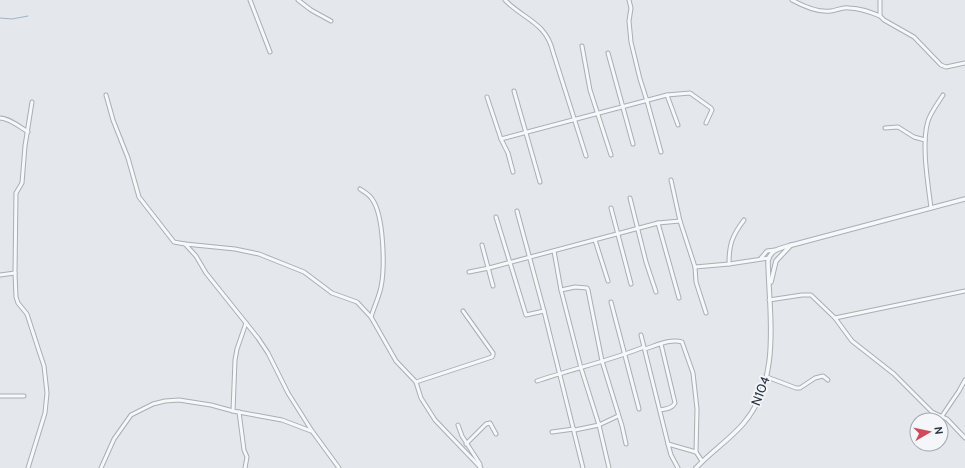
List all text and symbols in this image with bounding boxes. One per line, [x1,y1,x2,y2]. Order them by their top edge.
street label: N104 [747,374,773,408]
north arrow [909,412,949,452]
text: N [931,425,946,435]

